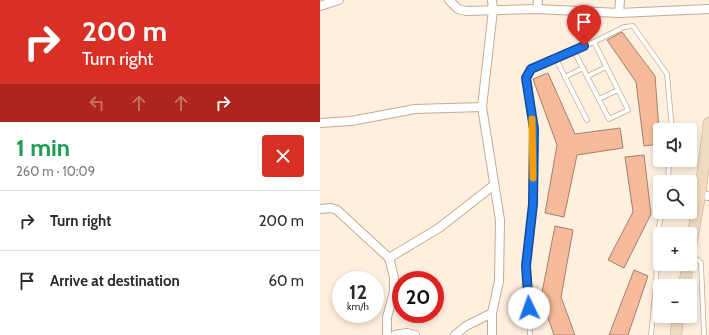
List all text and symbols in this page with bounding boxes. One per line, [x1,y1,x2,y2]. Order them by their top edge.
pin [567,5,601,46]
icon: arrive [573,11,595,33]
text: 200 m [82,14,167,48]
icon: right [16,16,68,68]
text: Turn right [82,48,153,70]
icon: left [86,92,108,114]
icon: ahead [128,92,150,114]
icon: ahead [170,92,192,114]
icon: right [212,92,234,114]
map controls [653,123,697,323]
button: sound [653,123,697,167]
text: 1 min [16,133,70,162]
button: close [262,135,304,177]
text: 260 m · 10:09 [16,163,95,179]
button: search [653,175,697,219]
icon: right [16,210,38,232]
text: Turn right [50,212,111,230]
text: 200 m [259,212,304,230]
button: + [653,227,697,271]
icon: arrive [16,270,38,292]
speed limit sign: 20 [392,271,444,323]
text: Arrive at destination [50,272,180,290]
text: 60 m [268,272,304,290]
button: − [653,279,697,323]
text: 12 [349,280,367,304]
position arrow [508,287,550,329]
text: km/h [347,300,369,313]

